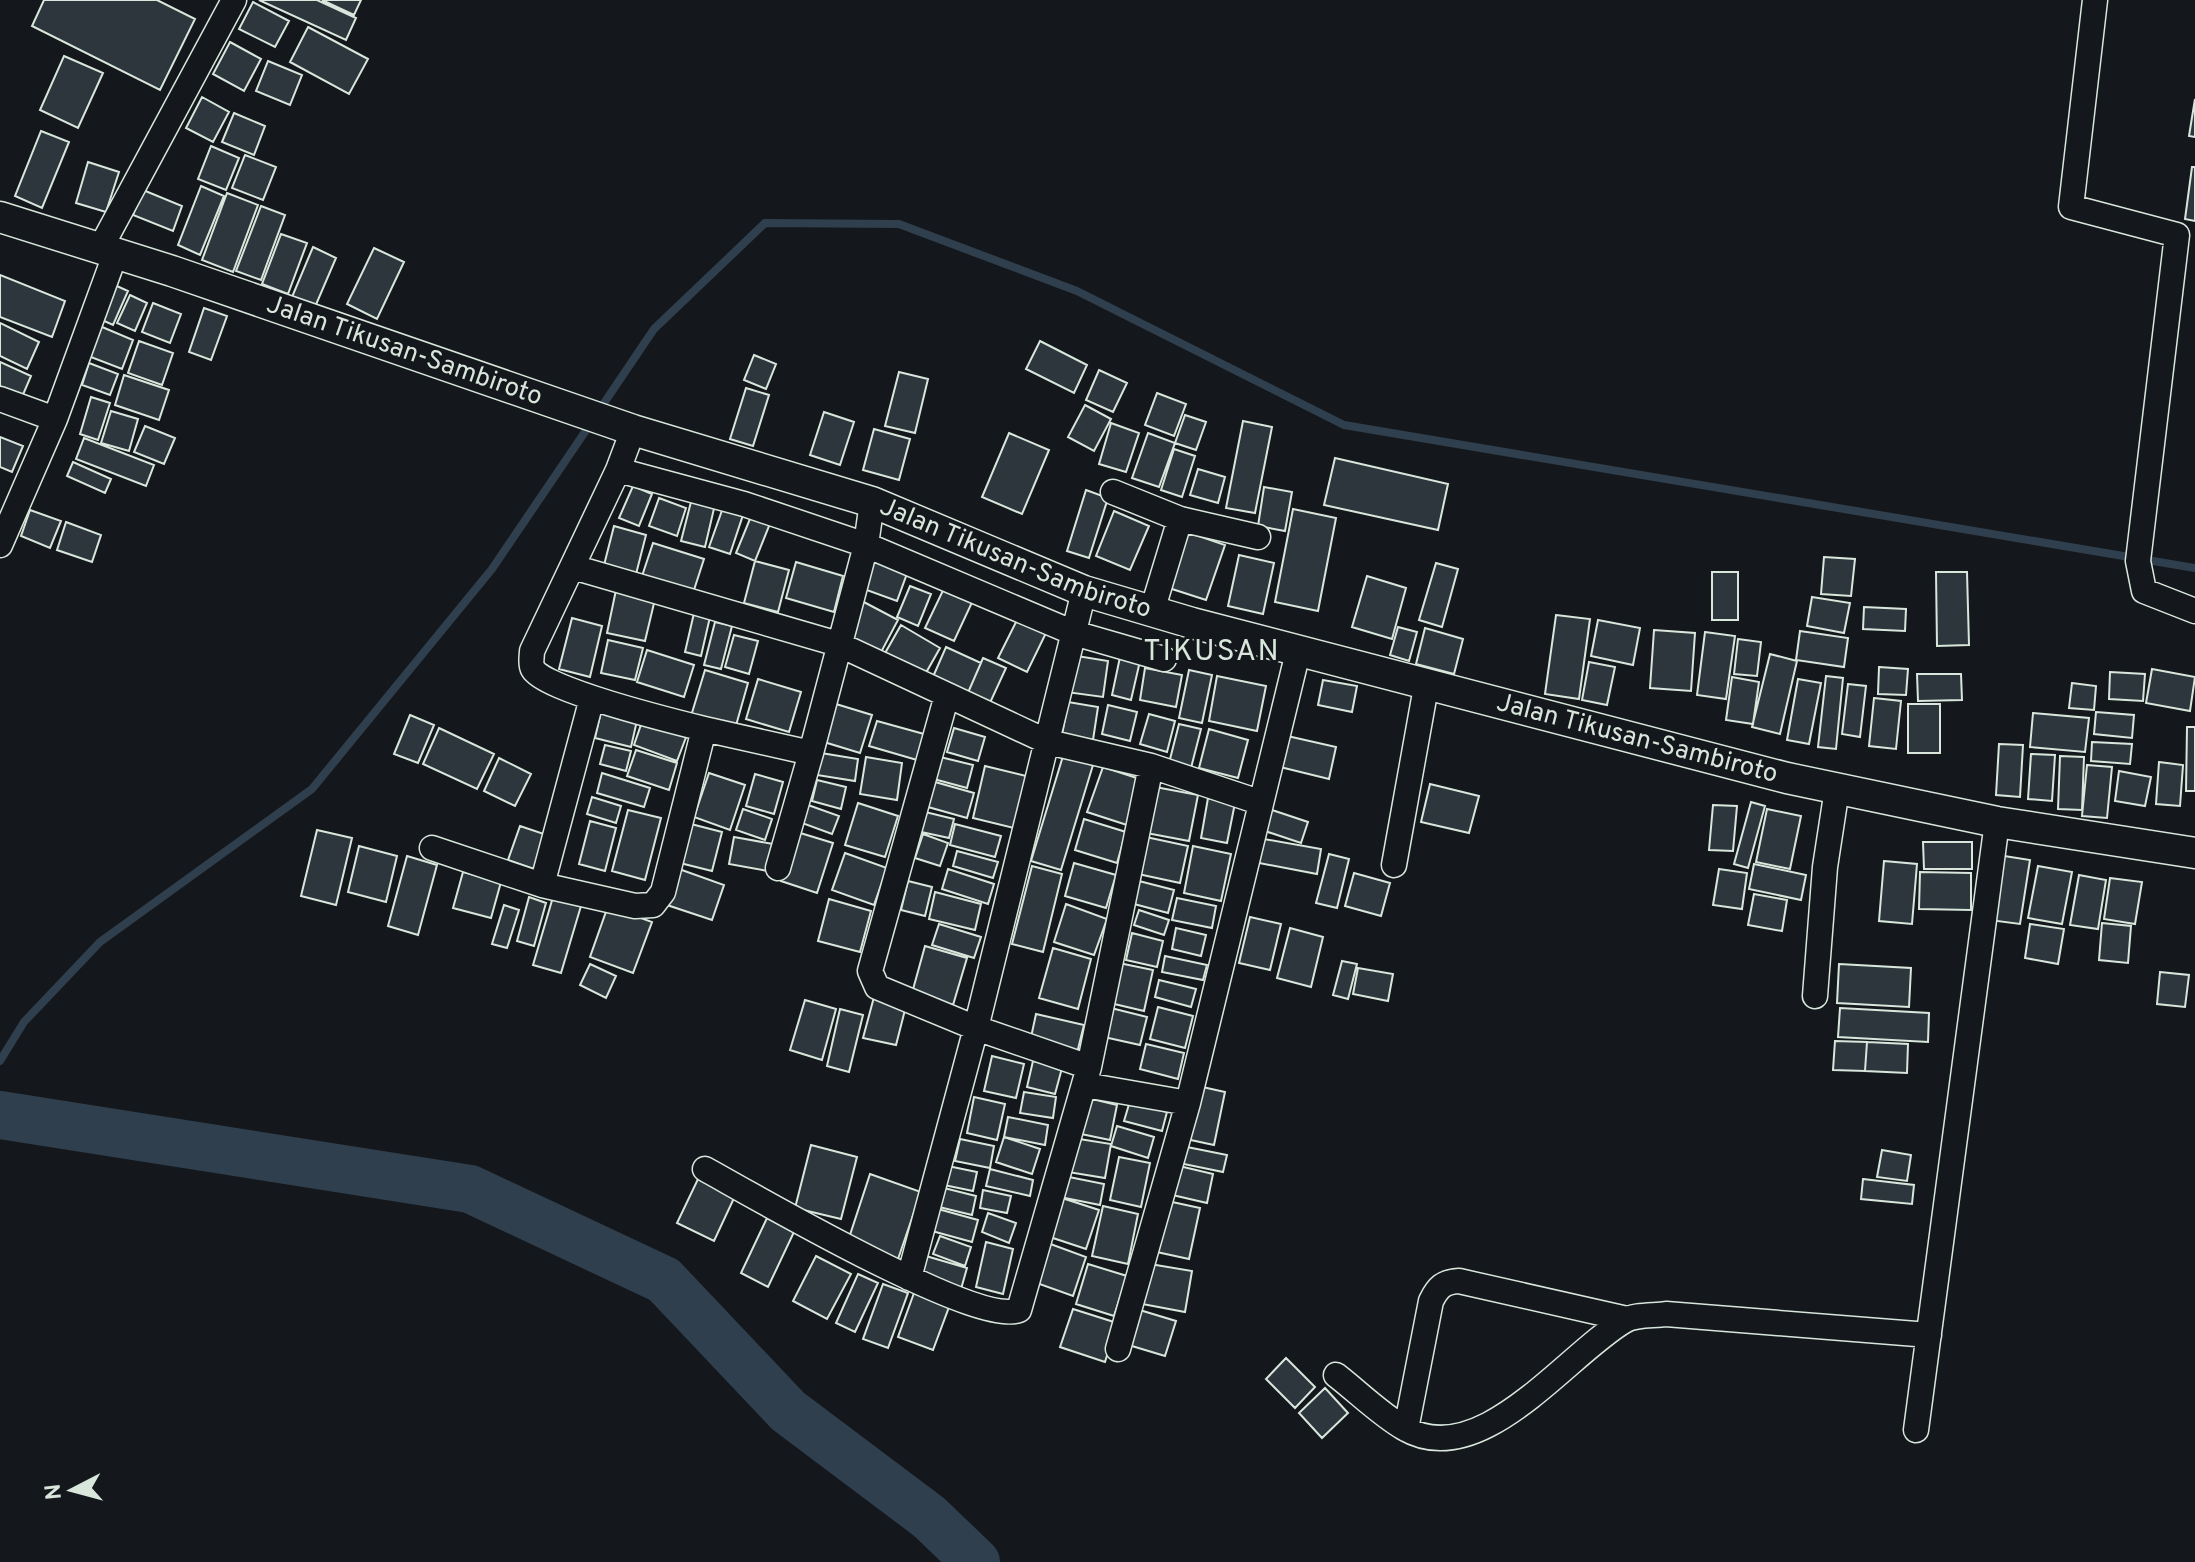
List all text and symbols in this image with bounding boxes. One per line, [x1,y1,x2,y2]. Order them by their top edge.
street label: Jalan Tikusan-Sambiroto [262,288,547,414]
street label: Jalan Tikusan-Sambiroto [875,491,1155,627]
district label: TIKUSAN [1143,634,1281,671]
street label: Jalan Tikusan-Sambiroto [1493,686,1781,791]
north arrow [32,1450,112,1530]
text: N [40,1483,69,1501]

